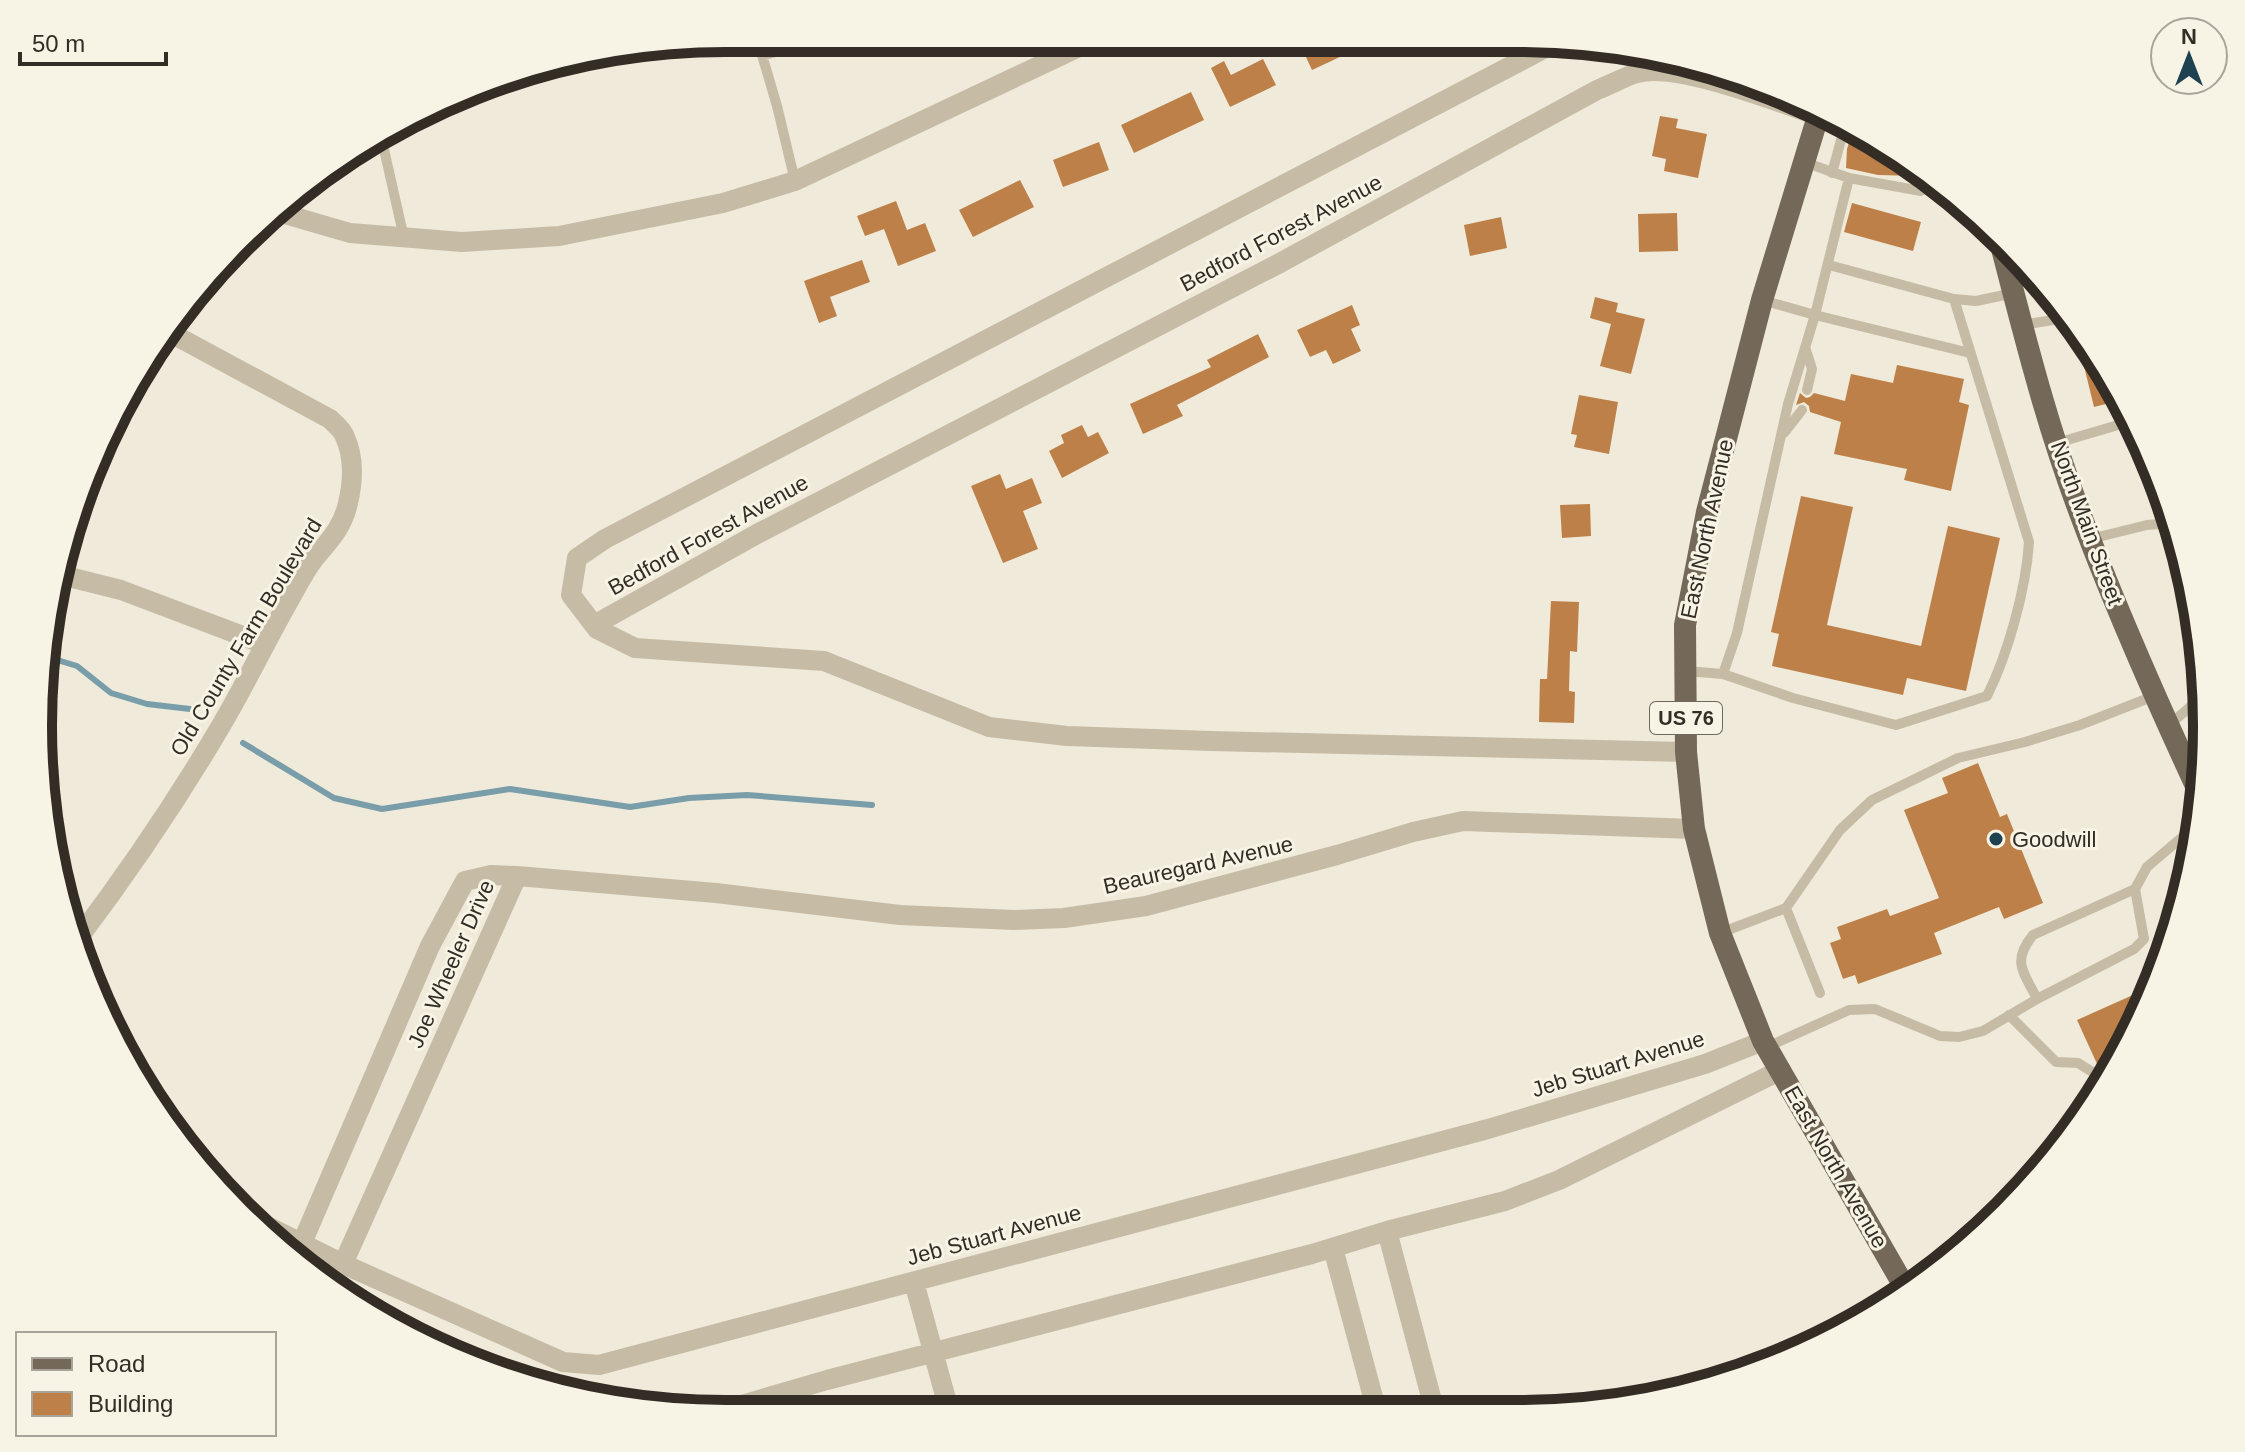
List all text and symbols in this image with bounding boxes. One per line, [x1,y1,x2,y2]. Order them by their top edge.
scale bar [20,16,166,66]
north arrow [2149,16,2229,96]
text: N [2181,24,2197,49]
text: 50 m [32,30,85,57]
street label: Bedford Forest Avenue [1176,169,1386,297]
street label: East North Avenue [1676,437,1738,621]
street label: North Main Street [2046,438,2128,608]
street label: Bedford Forest Avenue [604,470,812,600]
street label: Old County Farm Boulevard [165,514,327,760]
road number: US 76 [1650,702,1722,734]
place label: Goodwill [2012,827,2096,852]
marker: Goodwill [1987,830,2005,848]
street label: Beauregard Avenue [1101,831,1295,899]
street label: Joe Wheeler Drive [403,876,499,1052]
street label: Jeb Stuart Avenue [1529,1026,1707,1102]
street label: East North Avenue [1779,1081,1893,1253]
street label: Jeb Stuart Avenue [904,1200,1084,1270]
legend [16,1332,276,1436]
text: Road [88,1350,145,1377]
text: Building [88,1390,173,1417]

